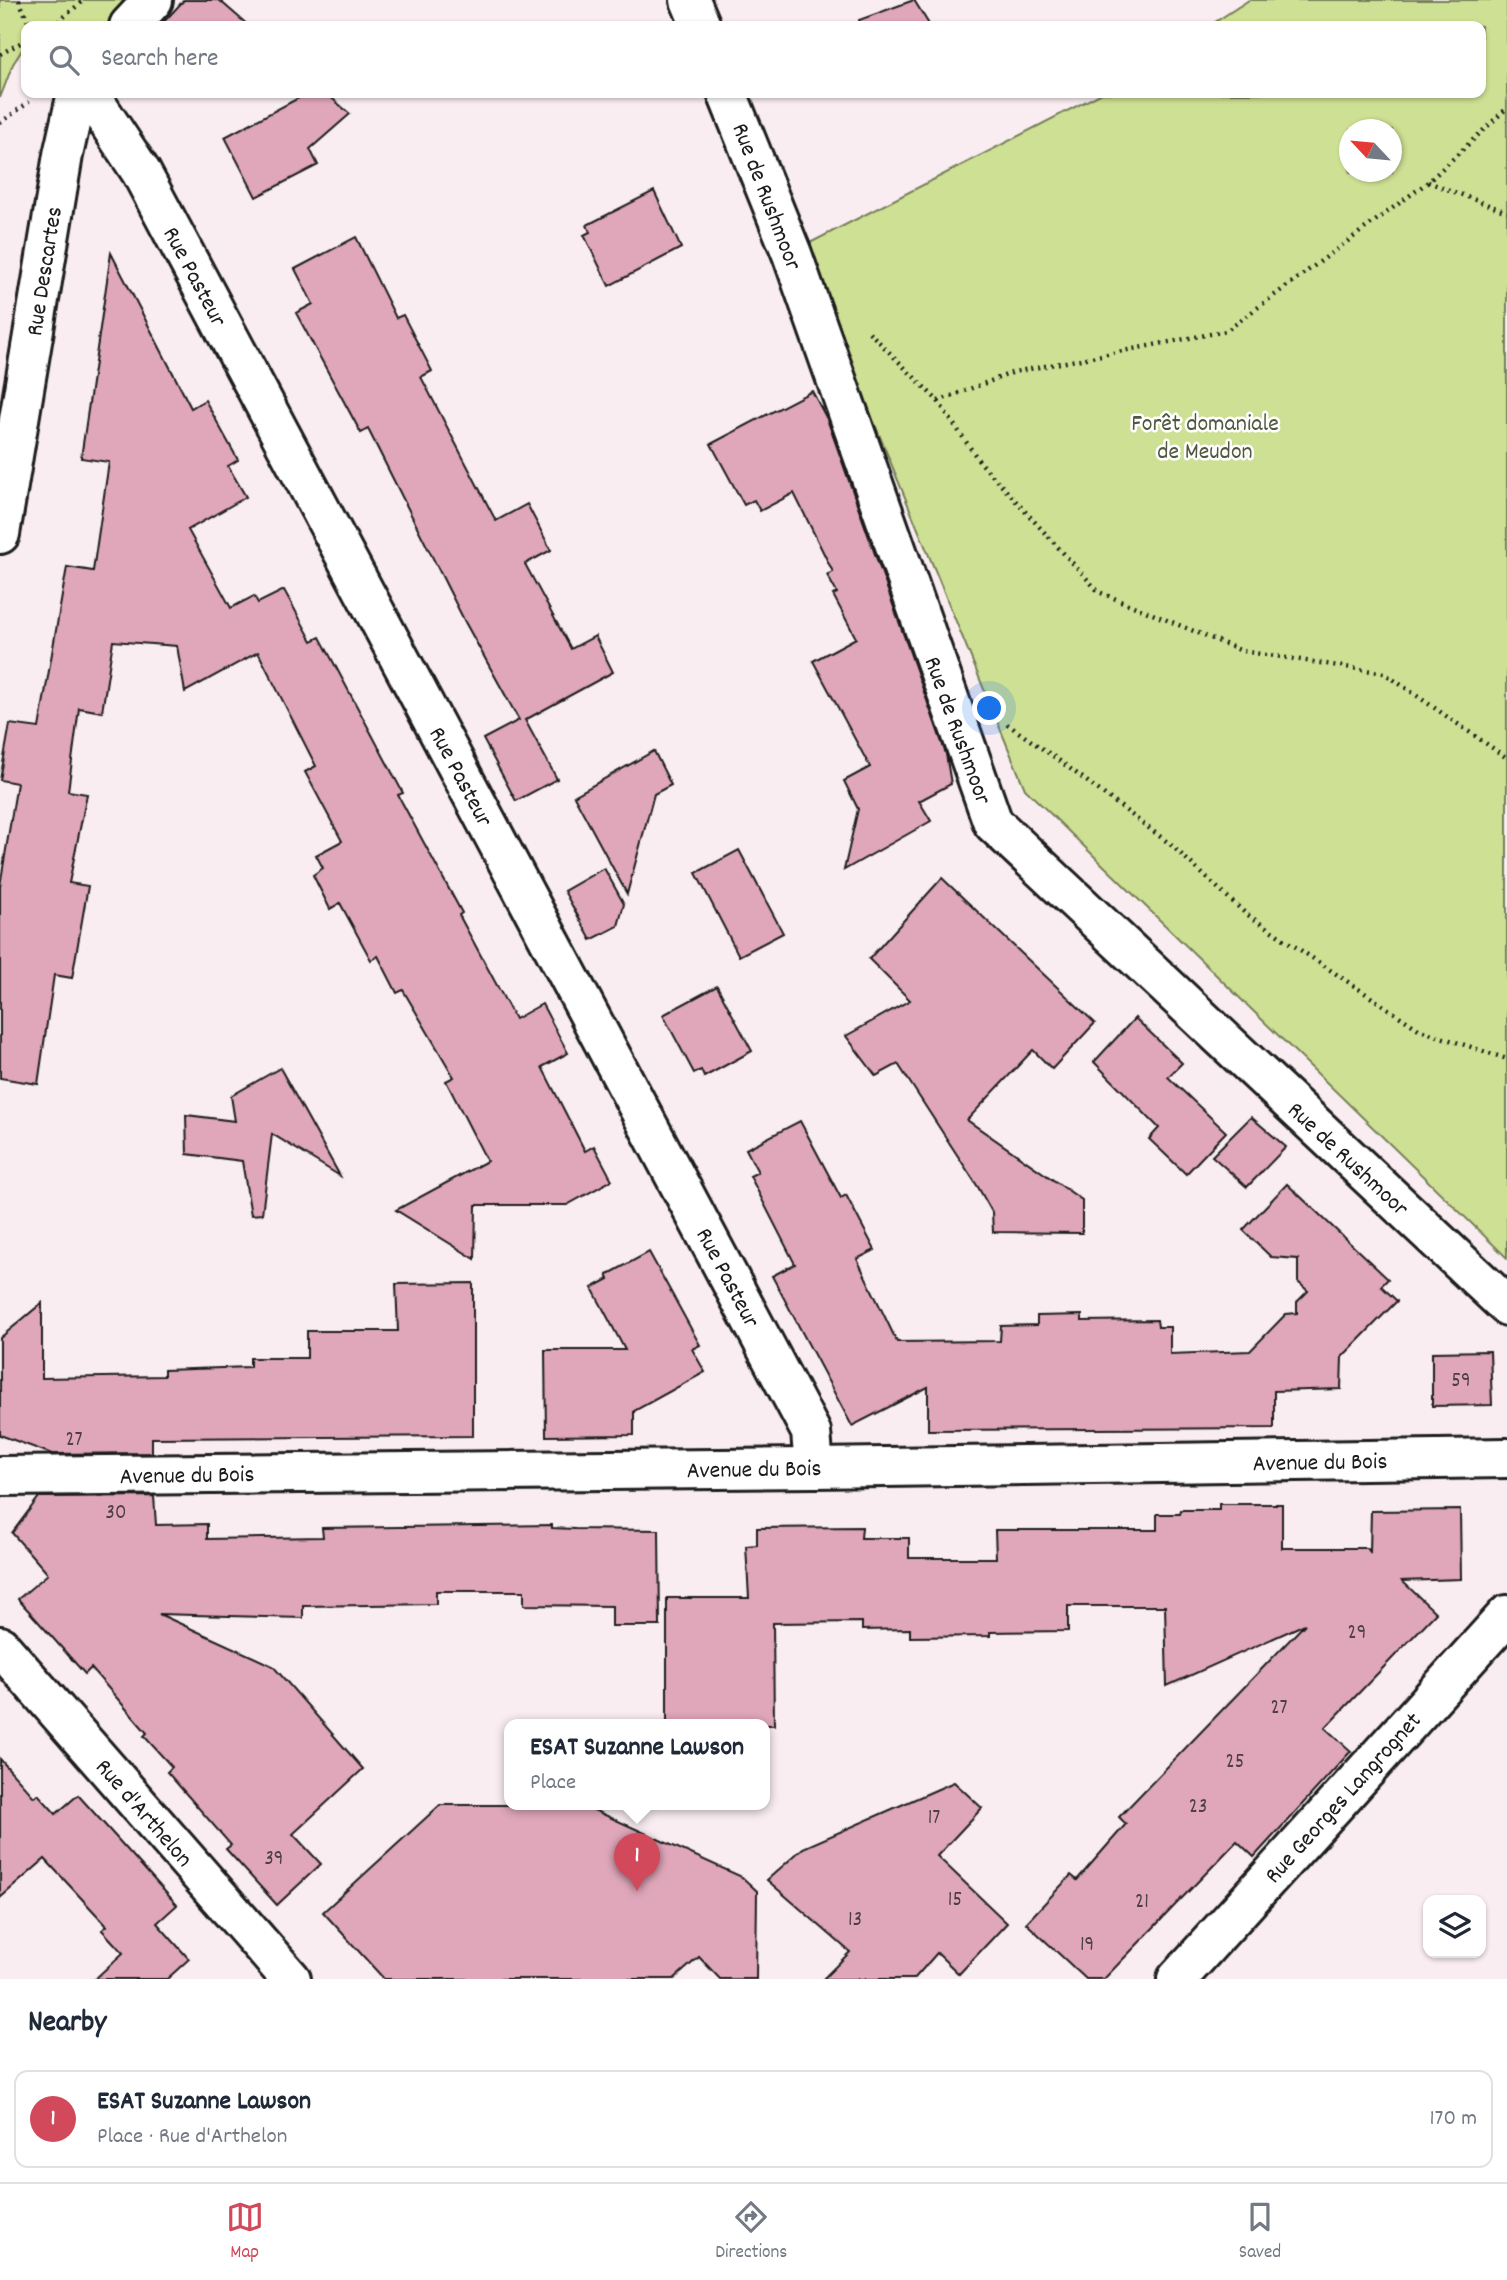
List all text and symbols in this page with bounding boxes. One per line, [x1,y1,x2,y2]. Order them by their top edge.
search box [21,21,1486,98]
icon: search [45,41,83,79]
text: Search here [101,41,219,78]
street label: Rue de Rushmoor [722,118,809,276]
north arrow [1339,119,1402,182]
street label: Rue Descartes [19,204,73,339]
street label: Rue Pasteur [153,221,234,334]
park label: Forêt domaniale de Meudon [1131,408,1279,470]
street label: Rue de Rushmoor [914,652,999,810]
your location [972,691,1006,725]
street label: Rue Pasteur [419,721,500,834]
street label: Rue de Rushmoor [1279,1095,1415,1226]
street label: Rue Pasteur [686,1222,767,1335]
house number: 59 [1451,1367,1471,1397]
house number: 27 [65,1426,83,1456]
street label: Avenue du Bois [1252,1446,1388,1482]
street label: Avenue du Bois [686,1453,822,1489]
street label: Avenue du Bois [119,1459,255,1495]
house number: 30 [106,1499,126,1529]
house number: 29 [1348,1619,1366,1649]
house number: 27 [1270,1694,1288,1724]
street label: Rue Georges Langrognet [1258,1706,1431,1892]
popup [504,1719,770,1810]
text: ESAT Suzanne Lawson [530,1730,744,1767]
house number: 25 [1226,1748,1244,1778]
street label: Rue d'Arthelon [86,1752,200,1876]
text: Place [530,1767,576,1800]
house number: 23 [1189,1793,1207,1823]
house number: 17 [928,1804,940,1834]
pin: 1 [614,1833,660,1891]
house number: 39 [265,1845,283,1875]
house number: 15 [948,1886,962,1916]
house number: 21 [1135,1888,1149,1918]
map controls [1423,1895,1486,1958]
button: layers [1423,1895,1486,1958]
house number: 13 [848,1906,862,1936]
house number: 19 [1080,1931,1094,1961]
text: Nearby [28,2003,106,2046]
text: ESAT Suzanne Lawson [97,2084,311,2121]
text: 1 [50,2103,56,2136]
text: 170 m [1430,2103,1477,2136]
text: Place · Rue d'Arthelon [97,2121,287,2154]
tab: Map [226,2198,264,2267]
tab: Directions [715,2198,787,2267]
tab: Saved [1239,2198,1281,2267]

